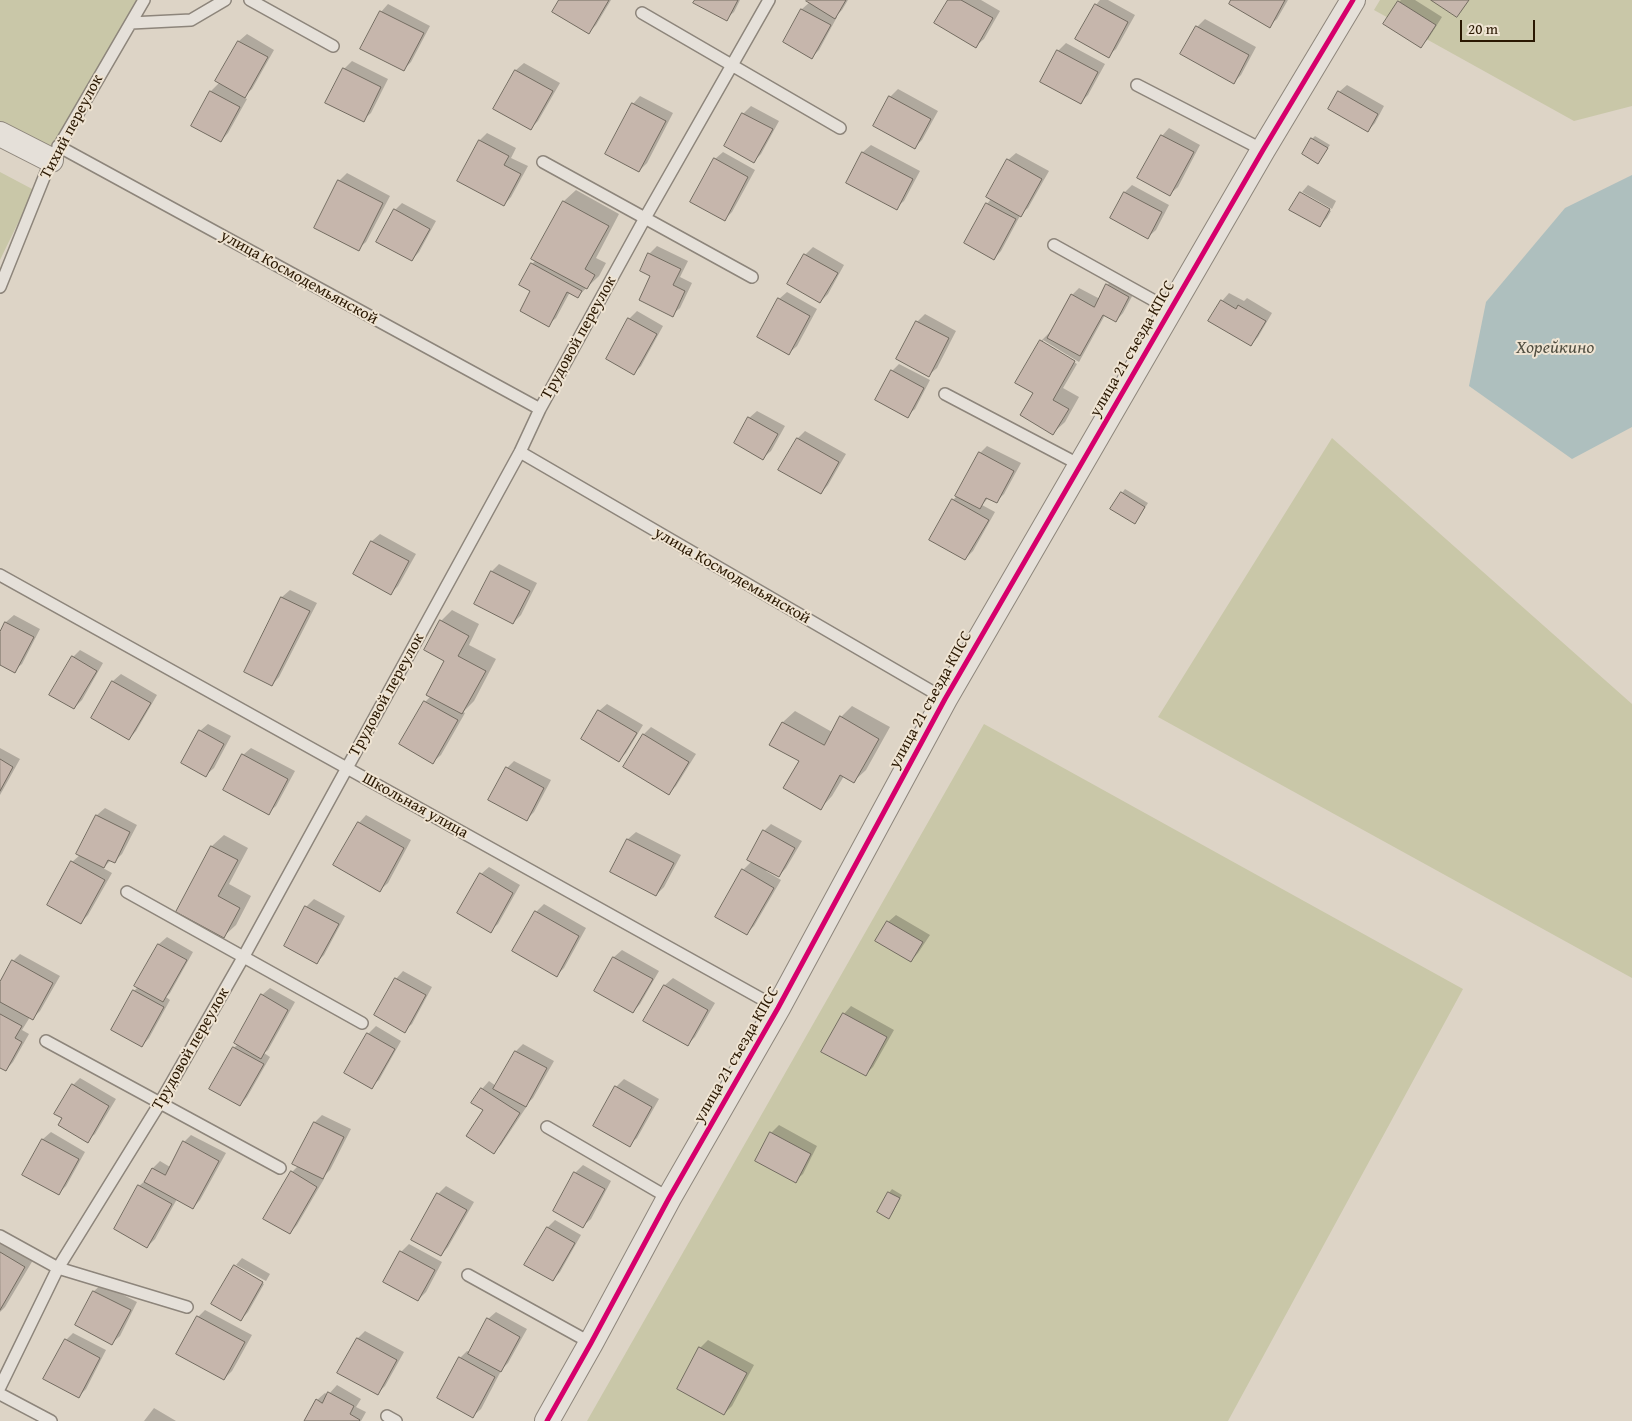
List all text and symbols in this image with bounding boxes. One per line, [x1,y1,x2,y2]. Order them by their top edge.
scale bar [1462,10,1537,42]
text: 20 m [1468,18,1498,39]
street label: Тихий переулок [36,72,108,182]
street label: улица Космодемьянской [217,227,381,329]
street label: Трудовой переулок [537,273,621,403]
street label: улица 21 съезда КПСС [1086,278,1180,420]
water label: Хорейкино [1516,337,1594,359]
street label: улица Космодемьянской [651,523,813,629]
street label: улица 21 съезда КПСС [885,628,977,772]
street label: Трудовой переулок [345,630,429,760]
street label: Школьная улица [359,769,471,843]
street label: улица 21 съезда КПСС [690,984,784,1126]
street label: Трудовой переулок [148,985,234,1113]

